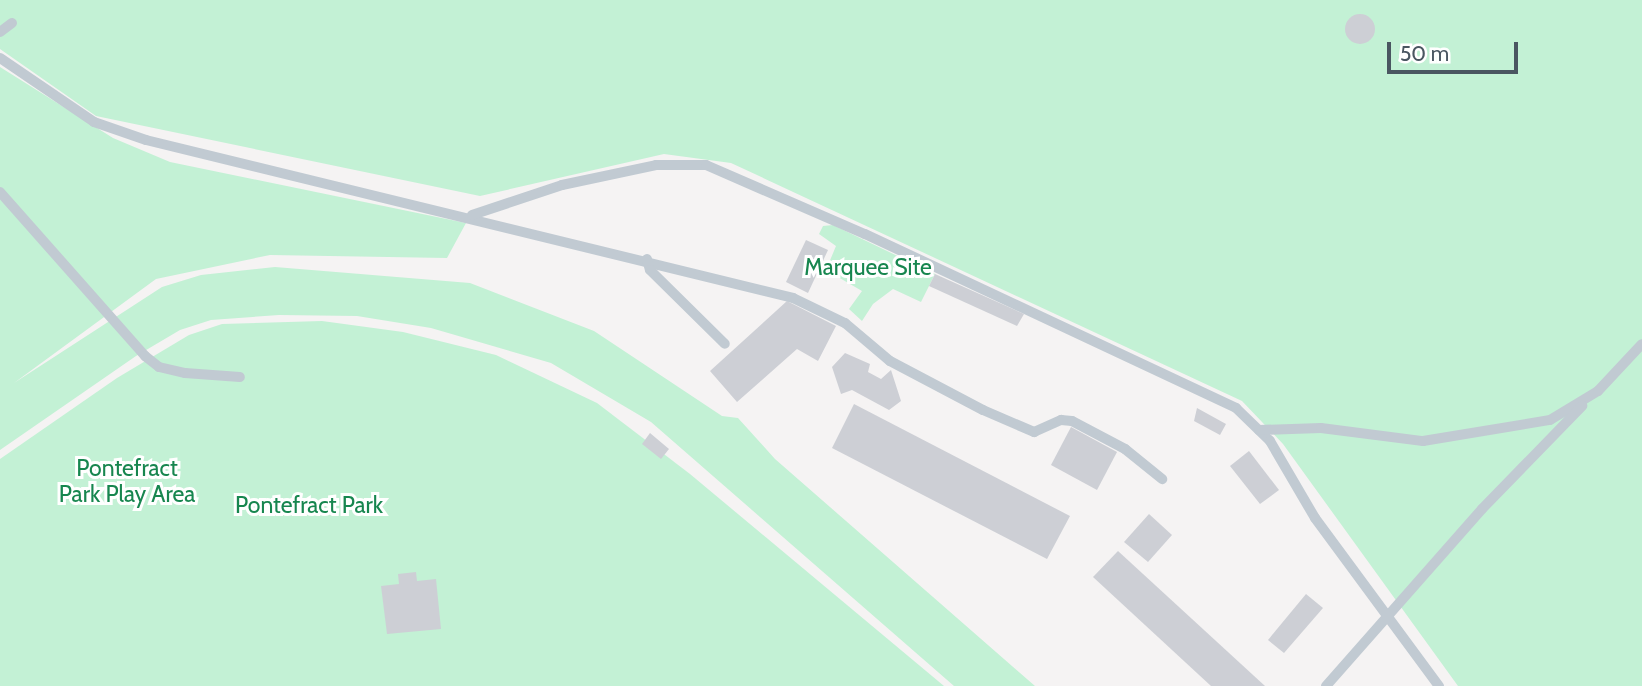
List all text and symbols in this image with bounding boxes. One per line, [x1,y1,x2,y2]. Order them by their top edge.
scale bar [1390,28,1521,72]
text: 50 m [1400,41,1449,66]
park label: Marquee Site [804,253,932,281]
park label: Pontefract Park Play Area [59,454,195,508]
park label: Pontefract Park [235,491,383,519]

